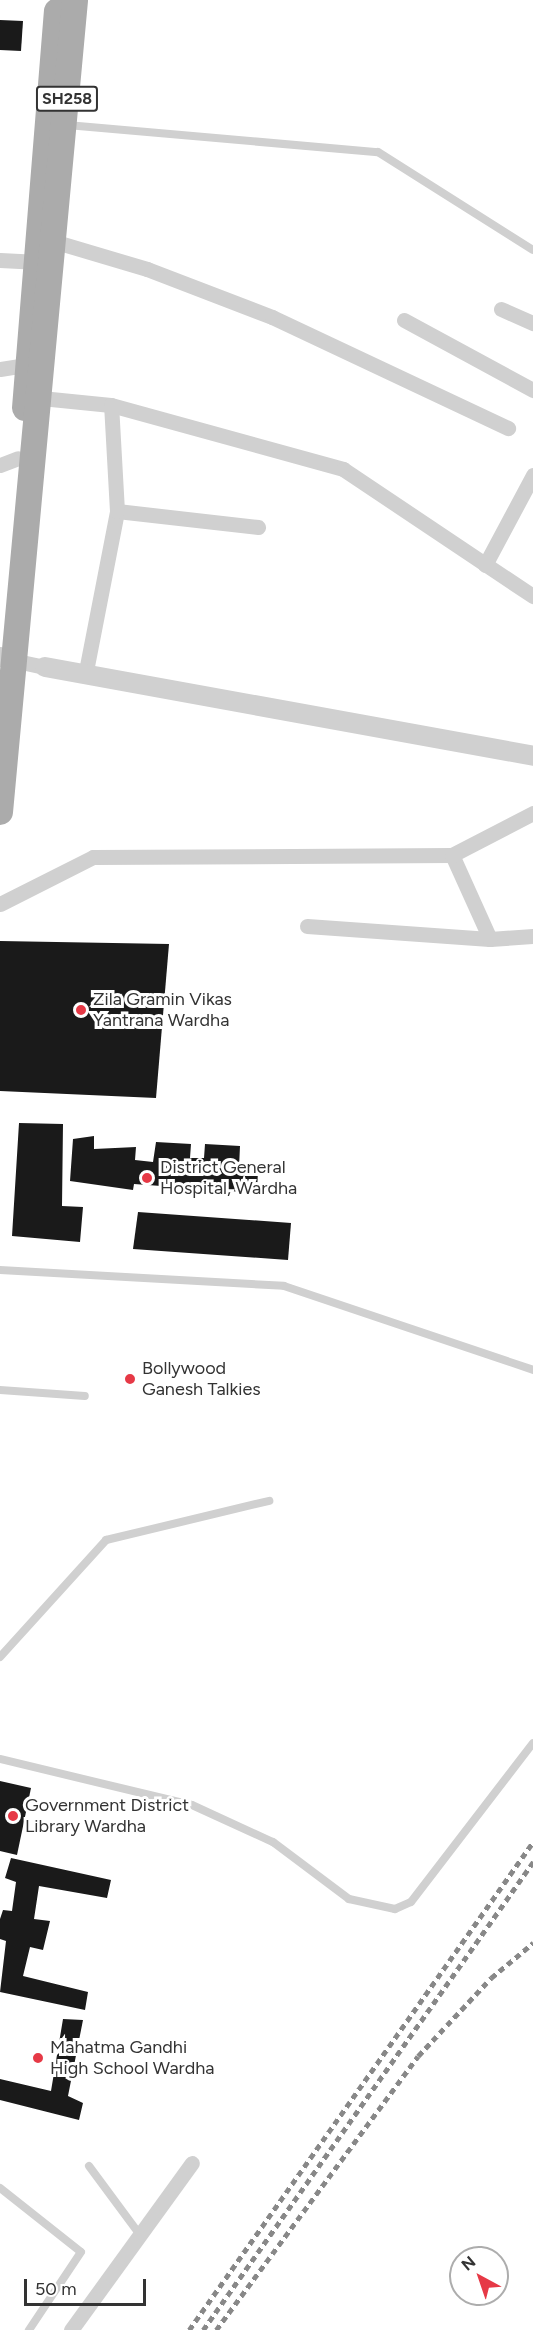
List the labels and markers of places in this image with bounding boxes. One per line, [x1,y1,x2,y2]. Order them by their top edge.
place label: Zila Gramin Vikas Yantrana Wardha [93,989,232,1032]
marker: Zila Gramin Vikas Yantrana Wardha [74,1003,88,1017]
place label: District General Hospital, Wardha [160,1157,297,1200]
marker: District General Hospital, Wardha [138,1169,156,1187]
place label: Bollywood Ganesh Talkies [142,1358,261,1400]
marker: Bollywood Ganesh Talkies [123,1372,137,1386]
place label: Government District Library Wardha [25,1795,189,1838]
marker: Government District Library Wardha [6,1809,20,1823]
place label: Mahatma Gandhi High School Wardha [50,2037,214,2080]
marker: Mahatma Gandhi High School Wardha [31,2051,45,2065]

